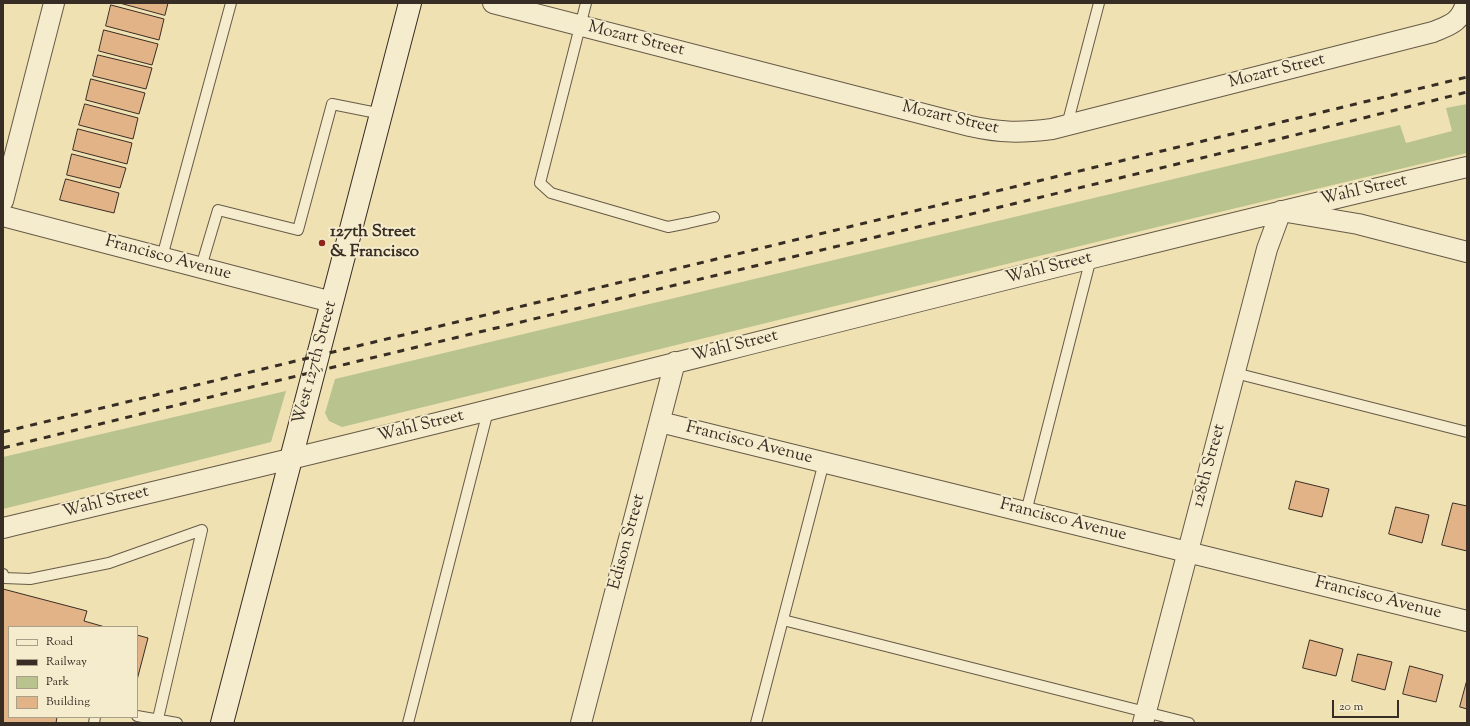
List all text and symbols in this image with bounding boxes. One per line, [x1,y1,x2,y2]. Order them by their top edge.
street label: Mozart Street [586,18,686,62]
street label: Mozart Street [1227,50,1327,94]
street label: Mozart Street [900,98,1000,140]
street label: Wahl Street [1319,171,1409,211]
place label: 127th Street & Francisco [330,223,419,263]
street label: Francisco Avenue [103,232,233,286]
marker: 127th Street & Francisco [317,238,327,248]
street label: Wahl Street [1004,248,1094,290]
street label: West 127th Street [290,299,342,427]
street label: Wahl Street [690,326,780,368]
street label: Wahl Street [376,406,466,448]
street label: Francisco Avenue [684,418,814,470]
street label: 128th Street [1189,422,1231,510]
street label: Wahl Street [61,482,151,524]
street label: Edison Street [605,492,651,592]
street label: Francisco Avenue [998,495,1128,547]
street label: Francisco Avenue [1313,573,1443,625]
legend [8,626,138,718]
text: Road [46,633,73,651]
text: Railway [46,653,87,671]
text: Park [46,673,69,691]
scale bar [1334,692,1401,718]
text: Building [46,693,90,711]
text: 20 m [1339,698,1363,716]

